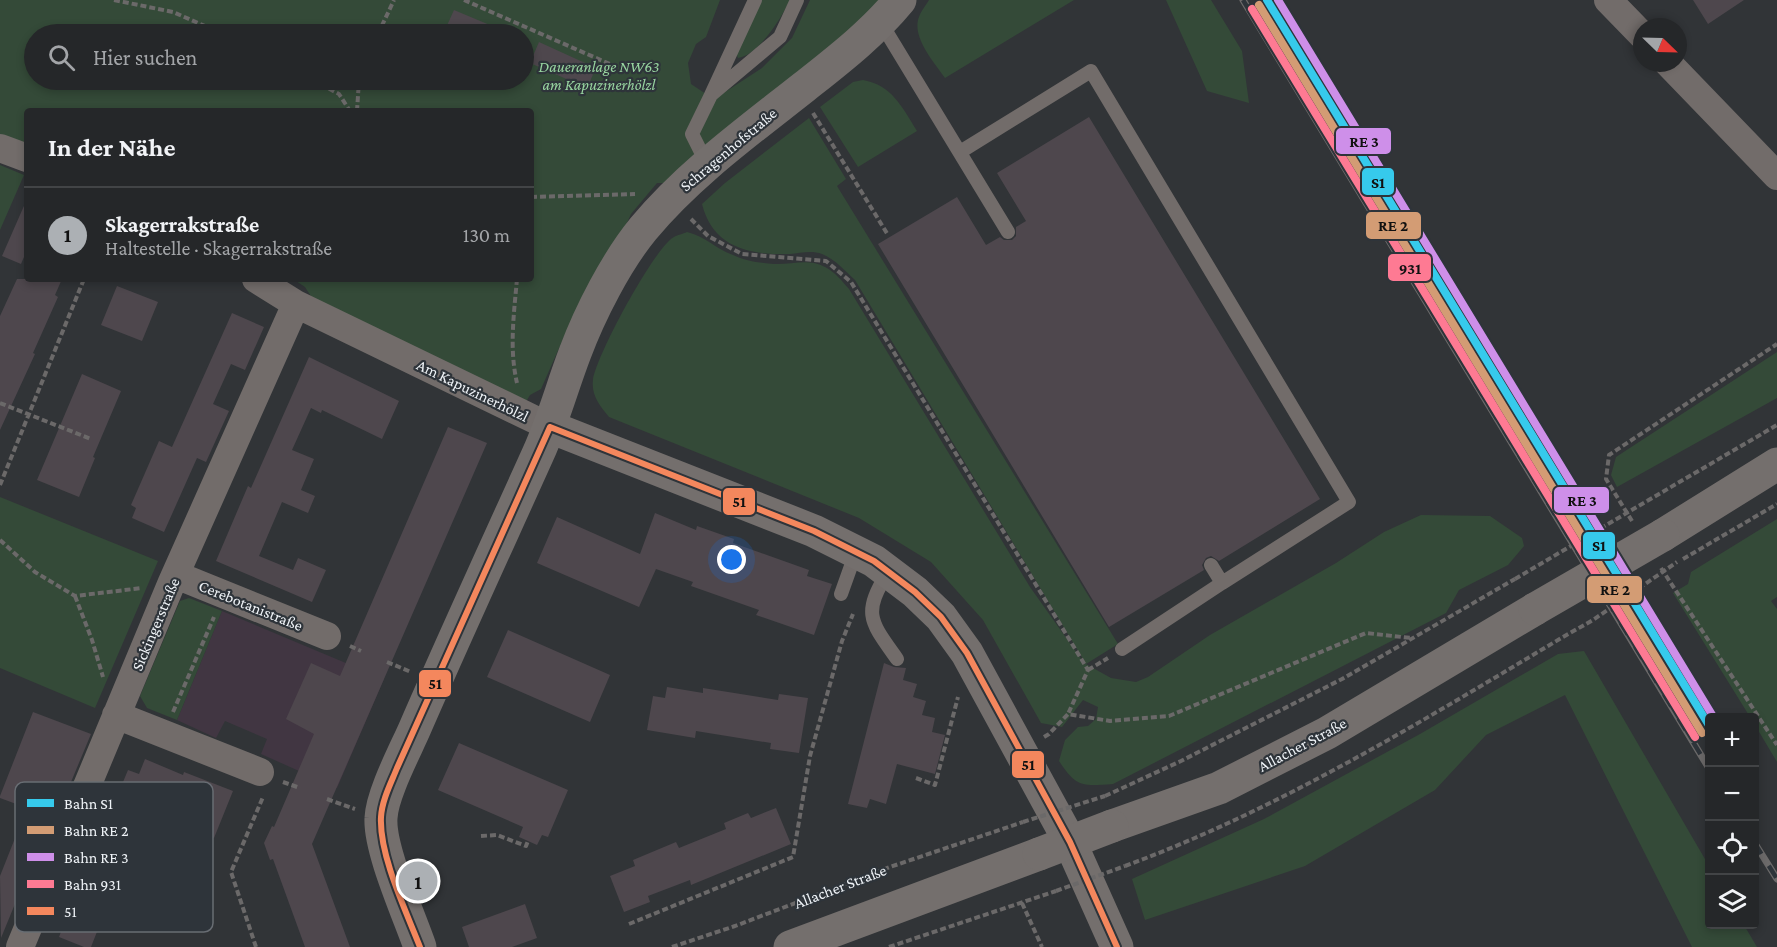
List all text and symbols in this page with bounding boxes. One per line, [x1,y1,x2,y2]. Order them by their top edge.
north arrow [1633,18,1687,72]
search box [24,24,534,90]
icon: search [45,41,78,74]
text: Hier suchen [93,45,197,70]
park label: Daueranlage NW63 am Kapuzinerhölzl [539,58,659,94]
street label: Schragenhofstraße [677,104,780,195]
line badge: RE 3 [1335,127,1392,155]
text: In der Nähe [48,133,176,162]
text: RE 3 [1349,133,1379,150]
line badge: S1 [1361,167,1395,196]
text: S1 [1371,174,1385,191]
line badge: RE 2 [1365,211,1422,240]
text: Skagerrakstraße [105,212,259,237]
text: RE 2 [1378,217,1408,234]
text: 1 [64,224,71,246]
text: 130 m [463,224,510,246]
text: Haltestelle · Skagerrakstraße [105,237,332,259]
line badge: 931 [1387,253,1432,282]
text: 931 [1399,260,1421,277]
street label: Am Kapuzinerhölzl [414,356,531,426]
line badge: RE 3 [1553,486,1610,514]
line badge: 51 [722,487,756,516]
text: RE 3 [1567,492,1597,509]
text: 51 [732,493,746,510]
line badge: S1 [1582,531,1616,560]
text: S1 [1592,537,1606,554]
your location [717,545,746,574]
street label: Sickingerstraße [128,575,184,674]
line badge: RE 2 [1586,575,1643,604]
street label: Cerebotanistraße [196,577,305,634]
text: RE 2 [1600,581,1630,598]
line badge: 51 [418,669,452,698]
text: 51 [428,675,442,692]
map controls [1705,713,1759,929]
button: + [1705,713,1759,767]
street label: Allacher Straße [1255,714,1349,775]
line badge: 51 [1011,750,1045,779]
text: 51 [1021,756,1035,773]
button: − [1705,767,1759,821]
legend [15,782,213,932]
text: Bahn S1 [64,795,113,812]
button: locate [1705,821,1759,875]
text: Bahn RE 2 [64,822,129,839]
text: Bahn RE 3 [64,849,128,866]
pin: 1 [398,858,438,904]
street label: Allacher Straße [792,861,889,912]
button: layers [1705,875,1759,929]
text: Bahn 931 [64,876,121,893]
text: 51 [64,903,77,920]

